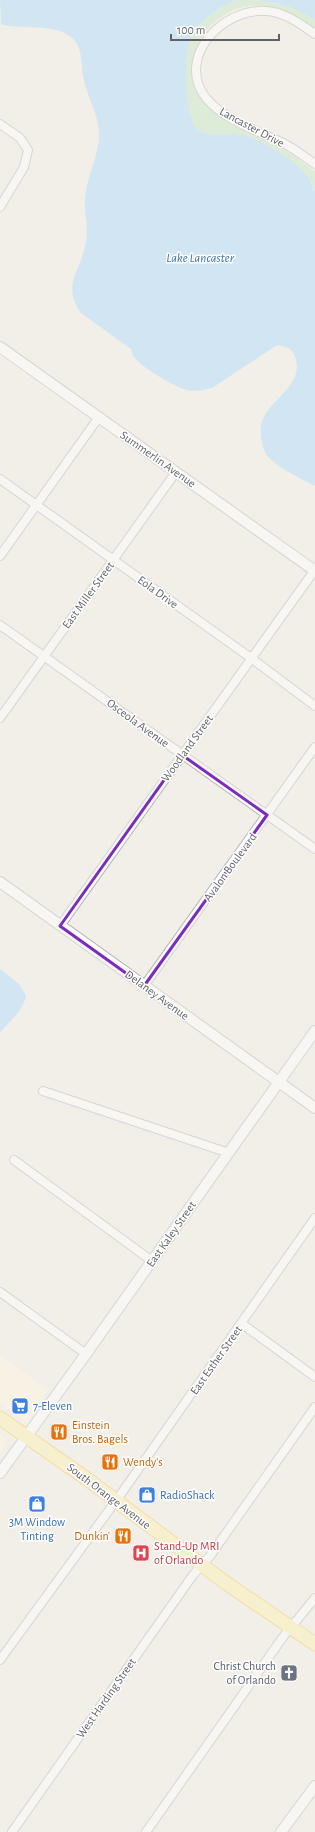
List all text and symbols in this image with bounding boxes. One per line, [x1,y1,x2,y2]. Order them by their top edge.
scale bar [171,16,279,42]
text: 100 m [177,24,205,36]
street label: Lancaster Drive [218,105,286,149]
water label: Lake Lancaster [166,252,235,265]
street label: Summerlin Avenue [118,429,198,489]
street label: East Miller Street [60,559,116,631]
street label: Eola Drive [136,573,180,611]
street label: Osceola Avenue [105,697,171,749]
street label: Woodland Street [159,712,215,784]
street label: Avalon Boulevard [201,831,259,903]
street label: Delaney Avenue [122,968,191,1023]
street label: East Kaley Street [144,1199,199,1270]
street label: East Esther Street [188,1323,244,1397]
supermarket icon: 7-Eleven [10,1396,30,1416]
place label: 7-Eleven [33,1400,72,1412]
place label: Einstein Bros. Bagels [72,1419,128,1445]
restaurant icon: Einstein Bros. Bagels [49,1422,69,1442]
restaurant icon: Wendy's [100,1452,120,1472]
place label: Wendy's [123,1456,163,1469]
street label: South Orange Avenue [65,1461,153,1531]
shop icon: RadioShack [137,1485,157,1505]
place label: RadioShack [160,1489,215,1501]
shop icon: 3M Window Tinting [27,1494,47,1514]
place label: 3M Window Tinting [9,1516,65,1542]
restaurant icon: Dunkin' [113,1526,133,1546]
place label: Dunkin' [74,1530,110,1542]
place label: Stand-Up MRI of Orlando [154,1540,219,1566]
hospital icon: Stand-Up MRI of Orlando [131,1543,151,1563]
street label: West Harding Street [74,1656,138,1740]
place label: Christ Church of Orlando [213,1660,276,1686]
church icon: Christ Church of Orlando [279,1663,299,1683]

